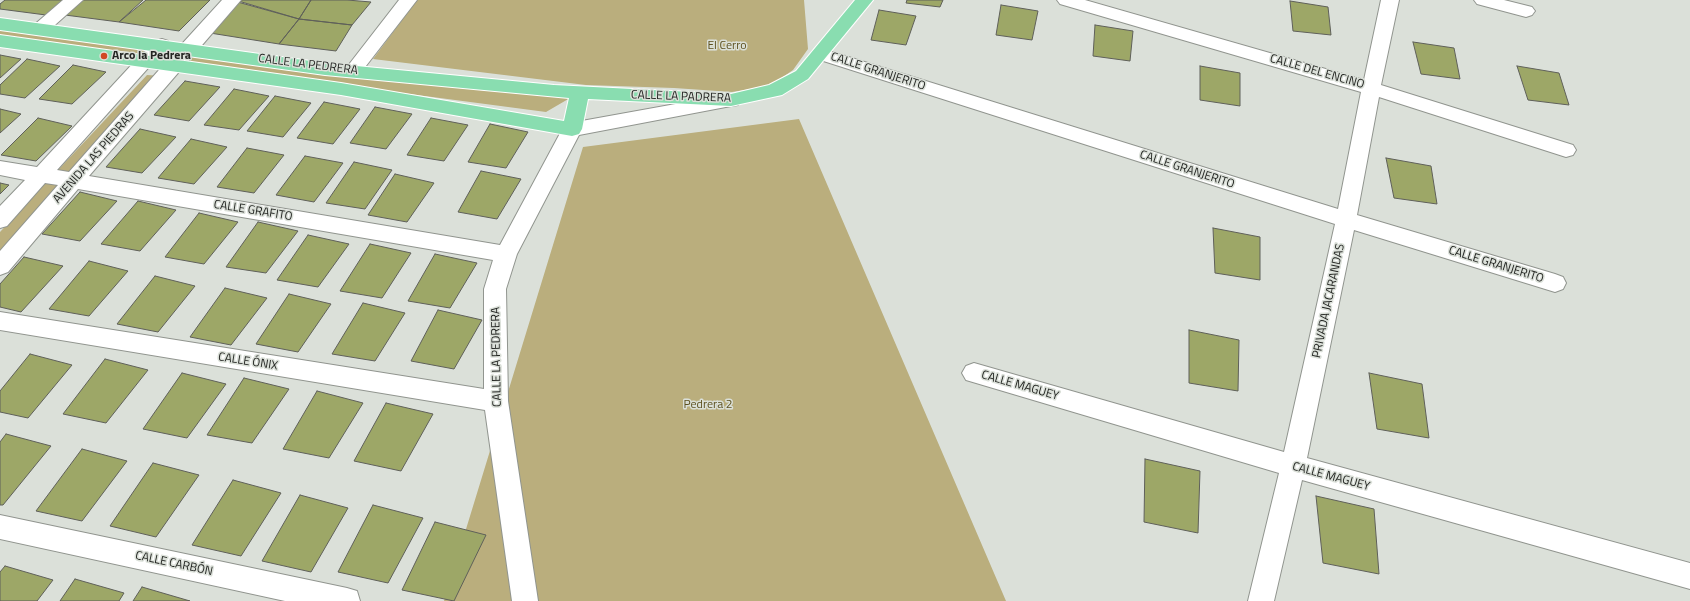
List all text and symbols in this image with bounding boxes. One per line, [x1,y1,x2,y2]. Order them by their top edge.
park label: El Cerro [707,39,747,53]
place label: Arco la Pedrera [112,49,191,63]
street label: CALLE GRANJERITO [829,50,927,94]
marker: Arco la Pedrera [99,51,109,61]
street label: CALLE LA PEDRERA [258,52,358,78]
street label: CALLE DEL ENCINO [1268,52,1366,92]
street label: CALLE LA PADRERA [631,88,731,106]
street label: AVENIDA LAS PIEDRAS [50,109,138,207]
street label: CALLE GRANJERITO [1138,148,1236,192]
street label: CALLE GRAFITO [213,198,293,224]
street label: PRIVADA JACARANDAS [1310,243,1348,359]
street label: CALLE GRANJERITO [1447,244,1545,286]
street label: CALLE LA PEDRERA [489,307,505,407]
street label: CALLE ÓNIX [217,350,279,374]
street label: CALLE MAGUEY [980,368,1060,404]
park label: Pedrera 2 [683,398,733,412]
street label: CALLE MAGUEY [1291,460,1371,494]
street label: CALLE CARBÓN [134,549,214,579]

